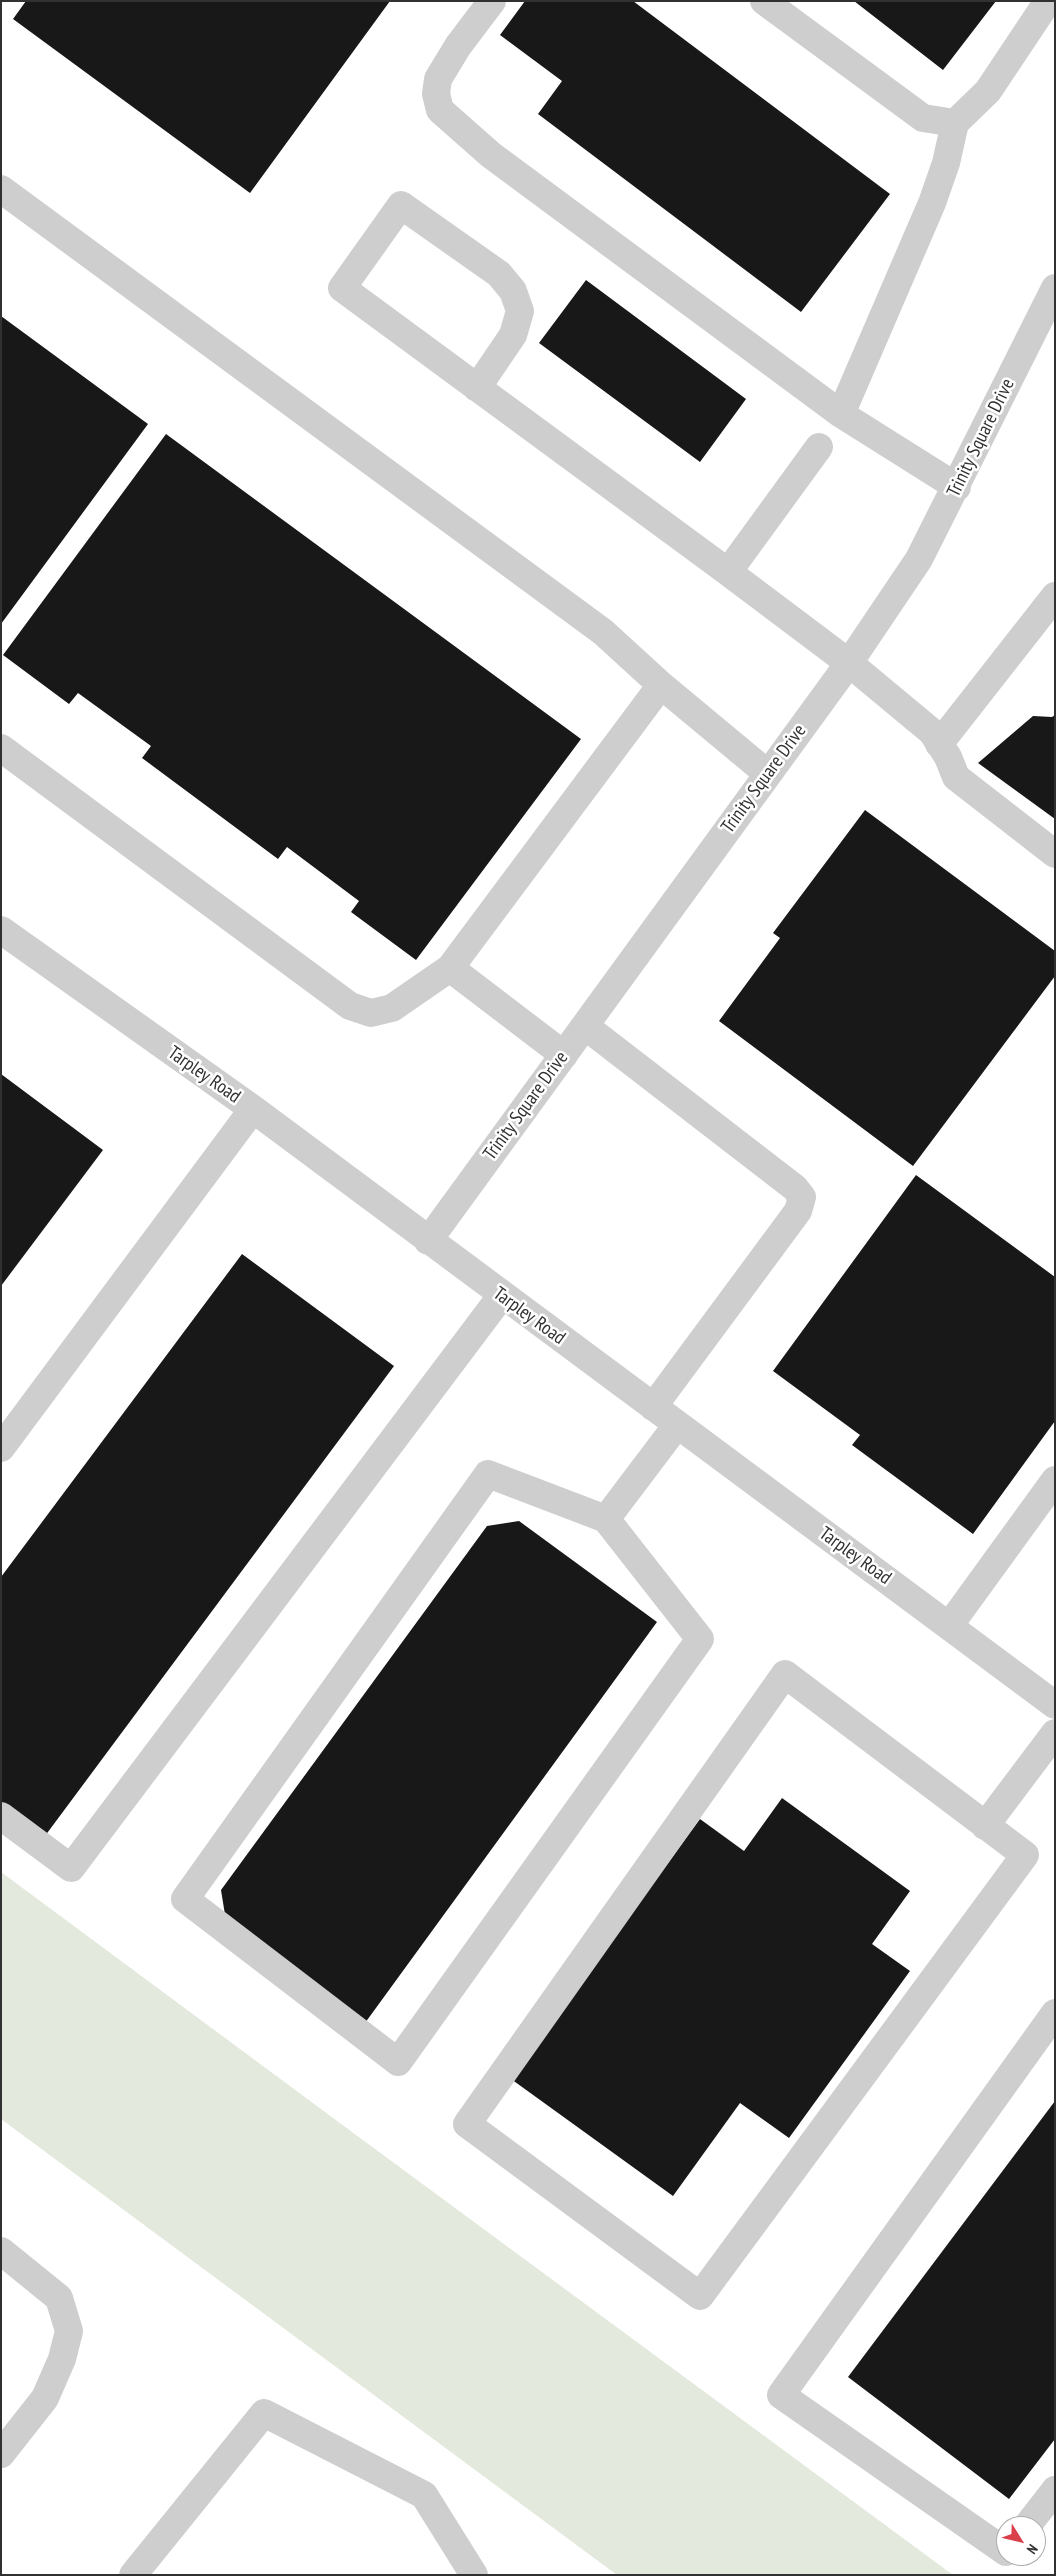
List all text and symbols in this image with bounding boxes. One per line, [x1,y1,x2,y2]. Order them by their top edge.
street label: Trinity Square Drive [943,375,1019,501]
street label: Trinity Square Drive [717,720,811,838]
street label: Tarpley Road [163,1042,245,1108]
street label: Trinity Square Drive [479,1047,573,1165]
street label: Tarpley Road [489,1282,569,1350]
street label: Tarpley Road [815,1522,895,1590]
north arrow [996,2516,1046,2566]
text: N [1023,2541,1042,2558]

